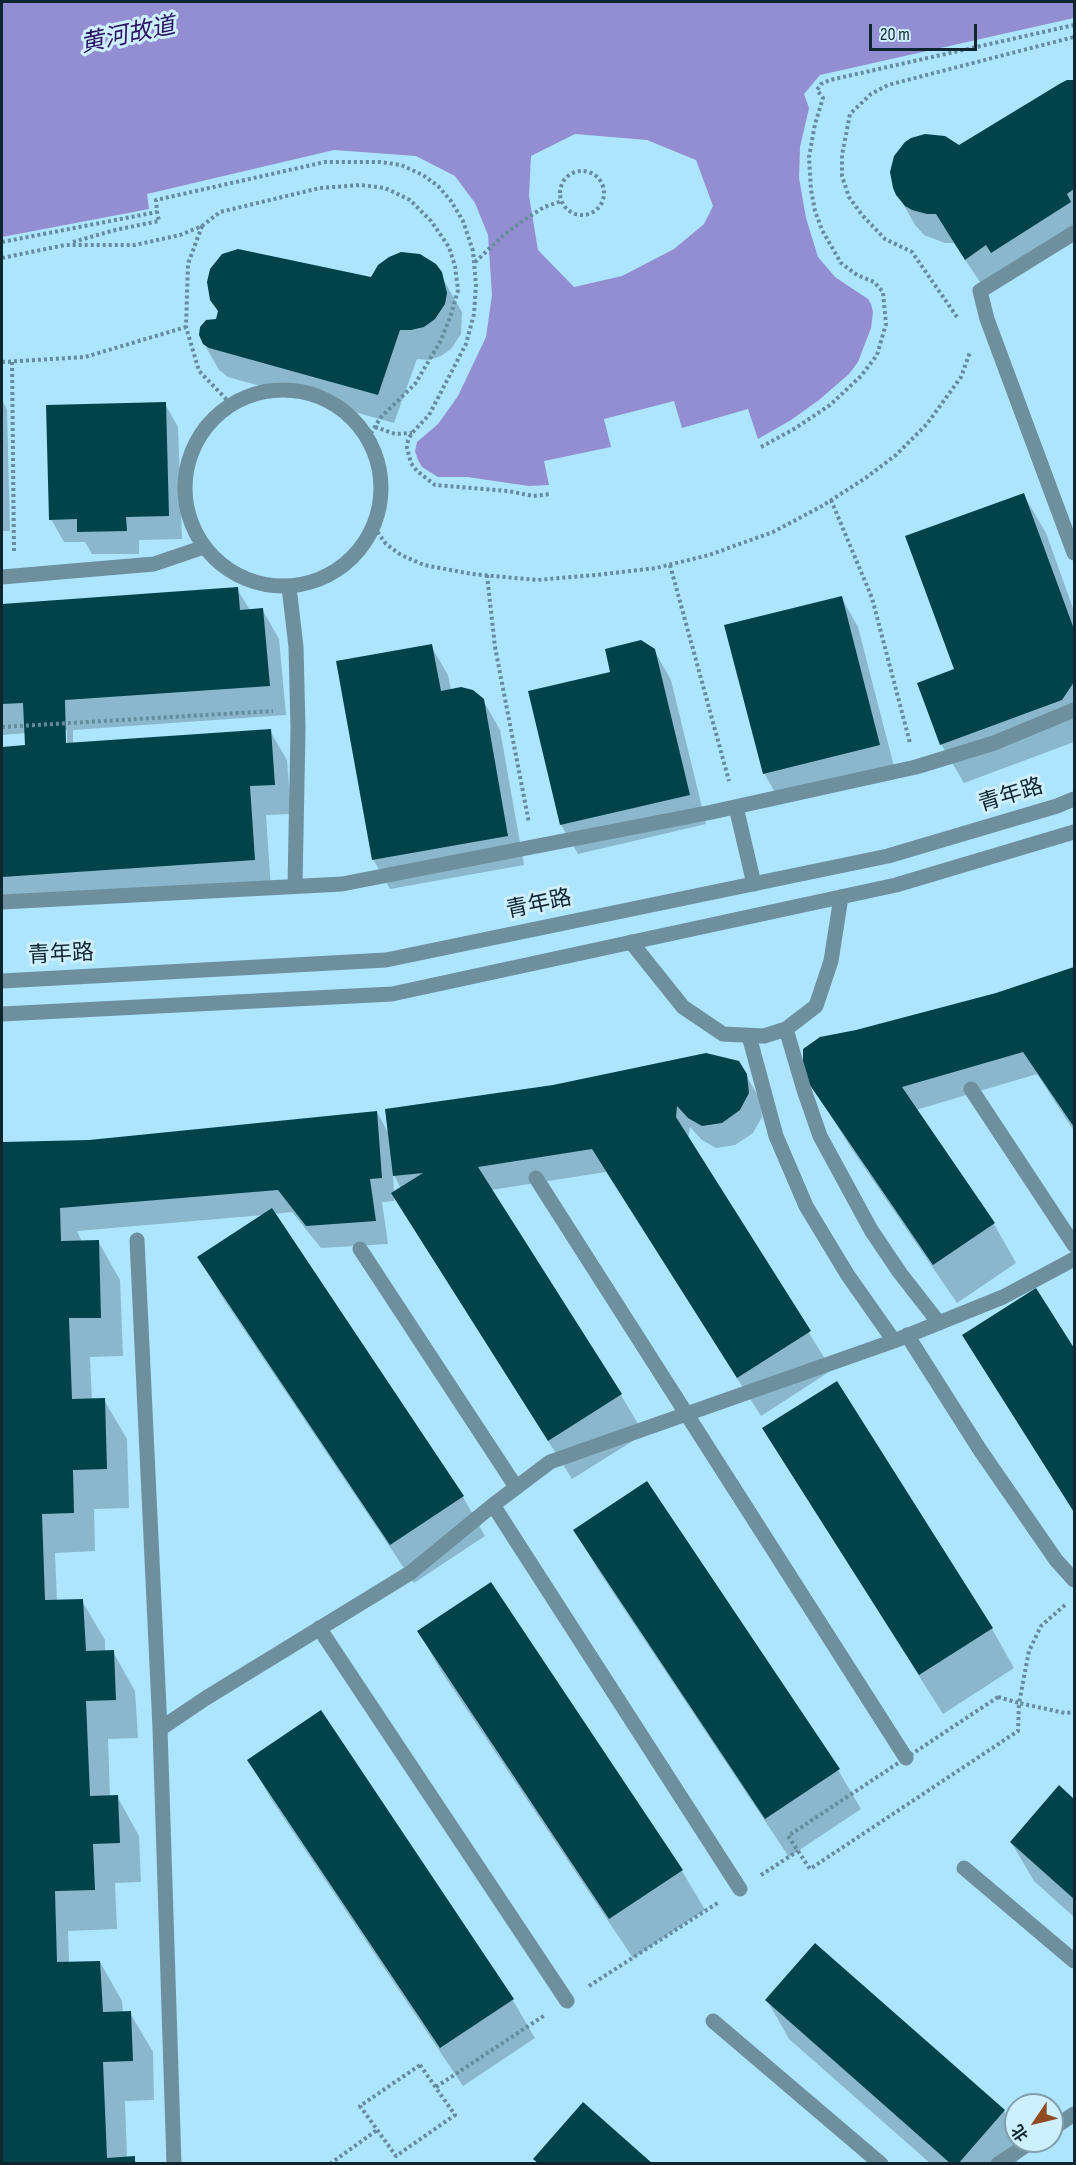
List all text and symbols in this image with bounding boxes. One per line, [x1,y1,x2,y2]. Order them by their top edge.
water label: 黄河故道 [78,12,178,60]
scale bar [872,12,980,50]
text: 20 m [880,24,910,45]
street label: 青年路 [976,774,1046,818]
street label: 青年路 [504,885,574,925]
street label: 青年路 [27,940,95,970]
north arrow [1004,2093,1064,2153]
text: 北 [1008,2120,1033,2144]

